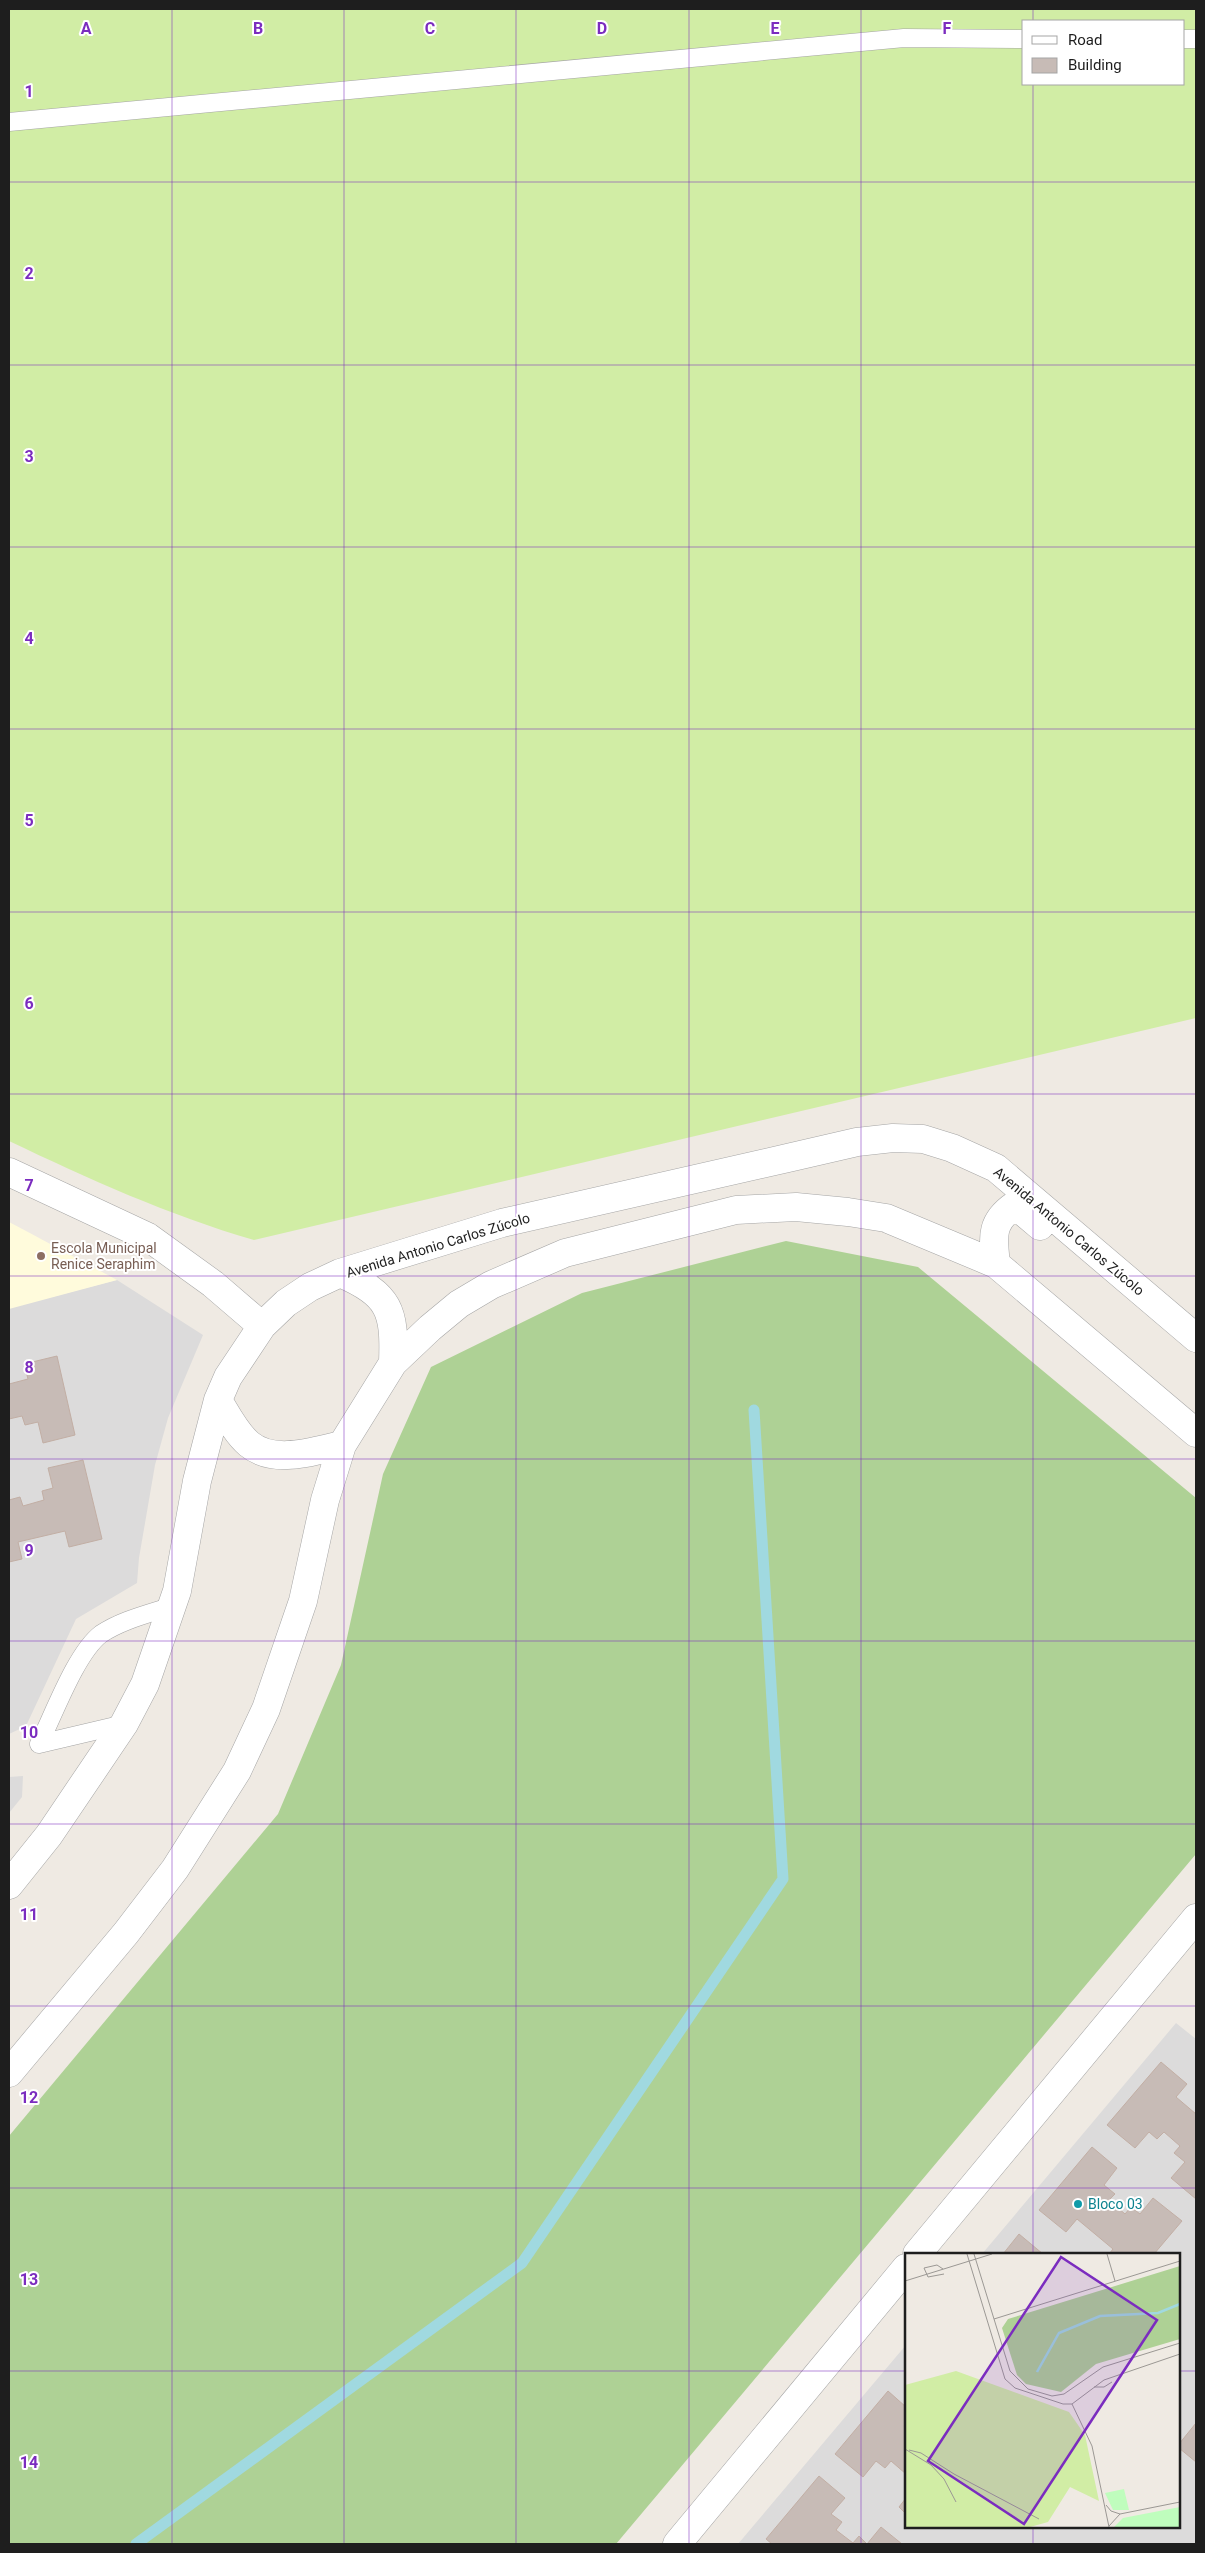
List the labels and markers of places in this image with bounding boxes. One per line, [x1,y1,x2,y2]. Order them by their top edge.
place label: Escola Municipal Renice Seraphim [51,1240,157,1272]
marker: Escola Municipal Renice Seraphim [35,1250,47,1262]
place label: Bloco 03 [1088,2196,1143,2212]
marker: Bloco 03 [1072,2198,1084,2210]

